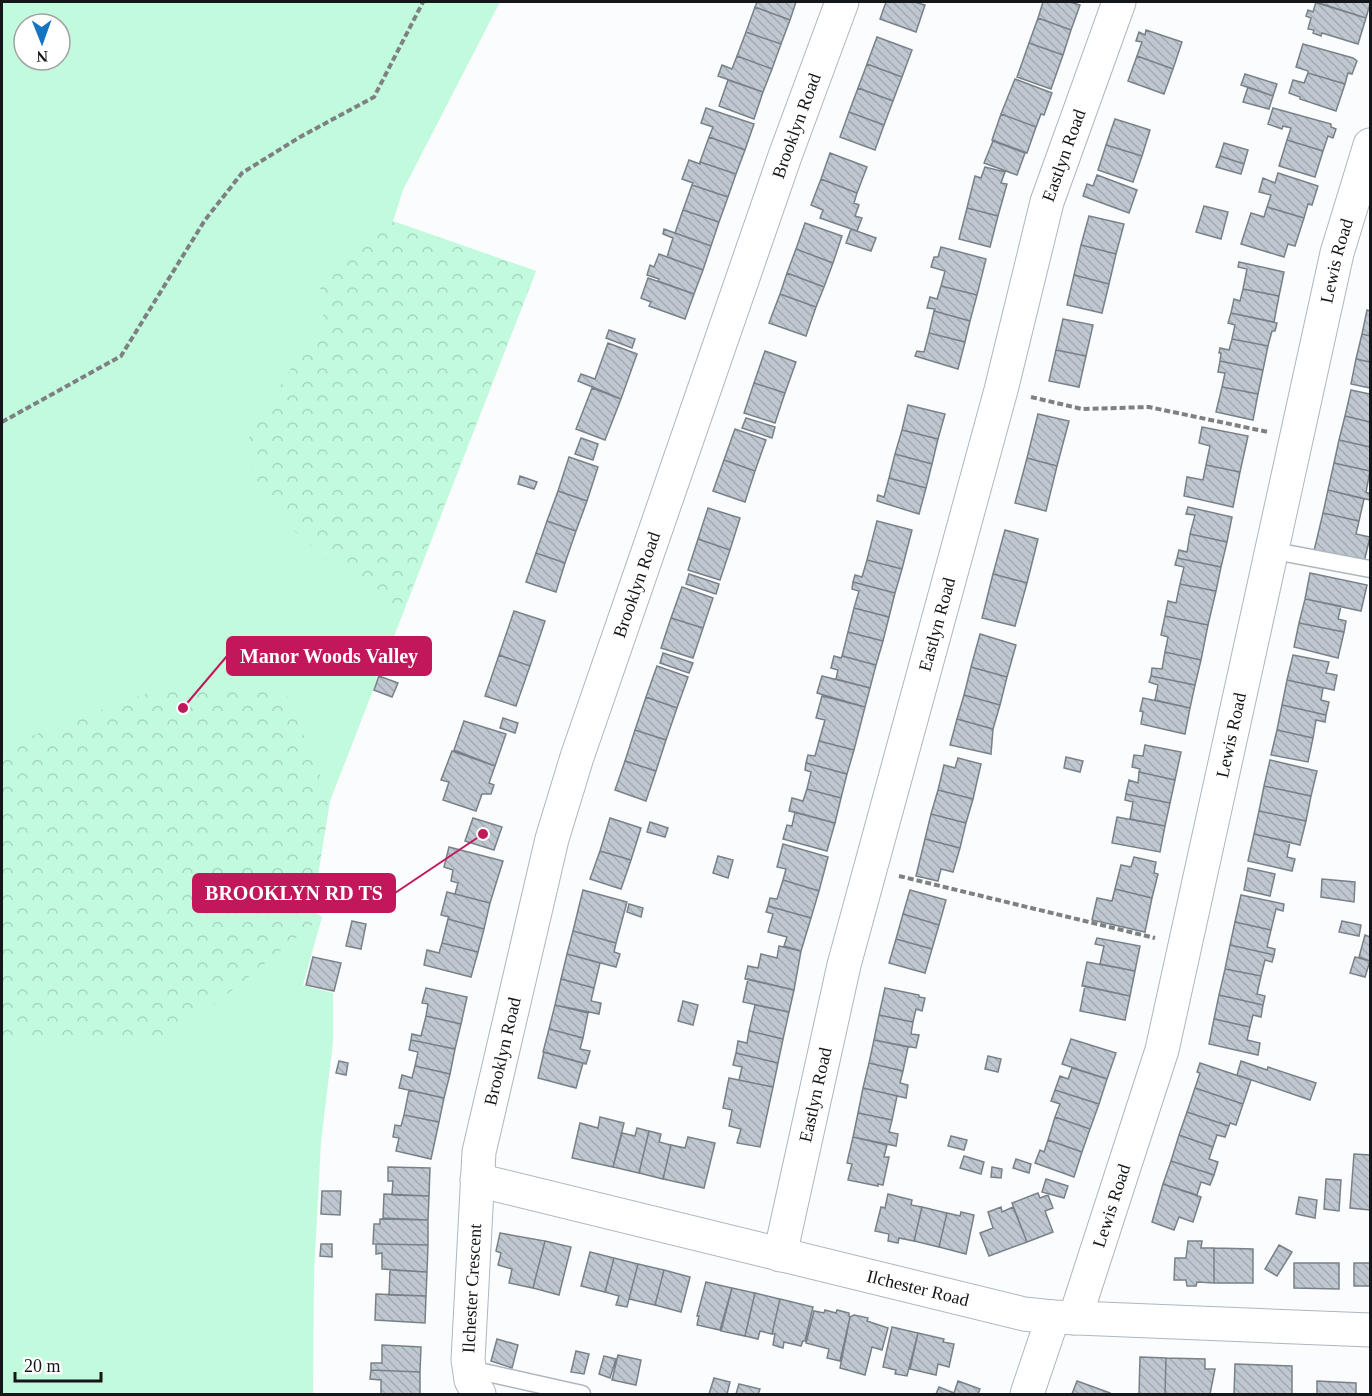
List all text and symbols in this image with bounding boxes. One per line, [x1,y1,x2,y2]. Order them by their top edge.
north arrow [12,12,72,72]
text: N [36,48,48,65]
street label: Brooklyn Road [768,70,825,181]
street label: Eastlyn Road [1038,107,1090,204]
street label: Lewis Road [1316,216,1357,305]
street label: Brooklyn Road [609,529,664,640]
street label: Eastlyn Road [915,575,959,674]
callout: Manor Woods Valley [227,637,431,675]
text: Manor Woods Valley [240,645,418,668]
street label: Lewis Road [1212,691,1250,780]
callout: BROOKLYN RD TS [193,874,395,912]
text: BROOKLYN RD TS [205,882,383,904]
street label: Brooklyn Road [480,995,525,1107]
street label: Eastlyn Road [795,1046,836,1144]
street label: Lewis Road [1089,1162,1134,1250]
street label: Ilchester Crescent [458,1223,485,1354]
street label: Ilchester Road [865,1266,971,1310]
scale bar [15,1345,100,1383]
text: 20 m [24,1356,61,1376]

